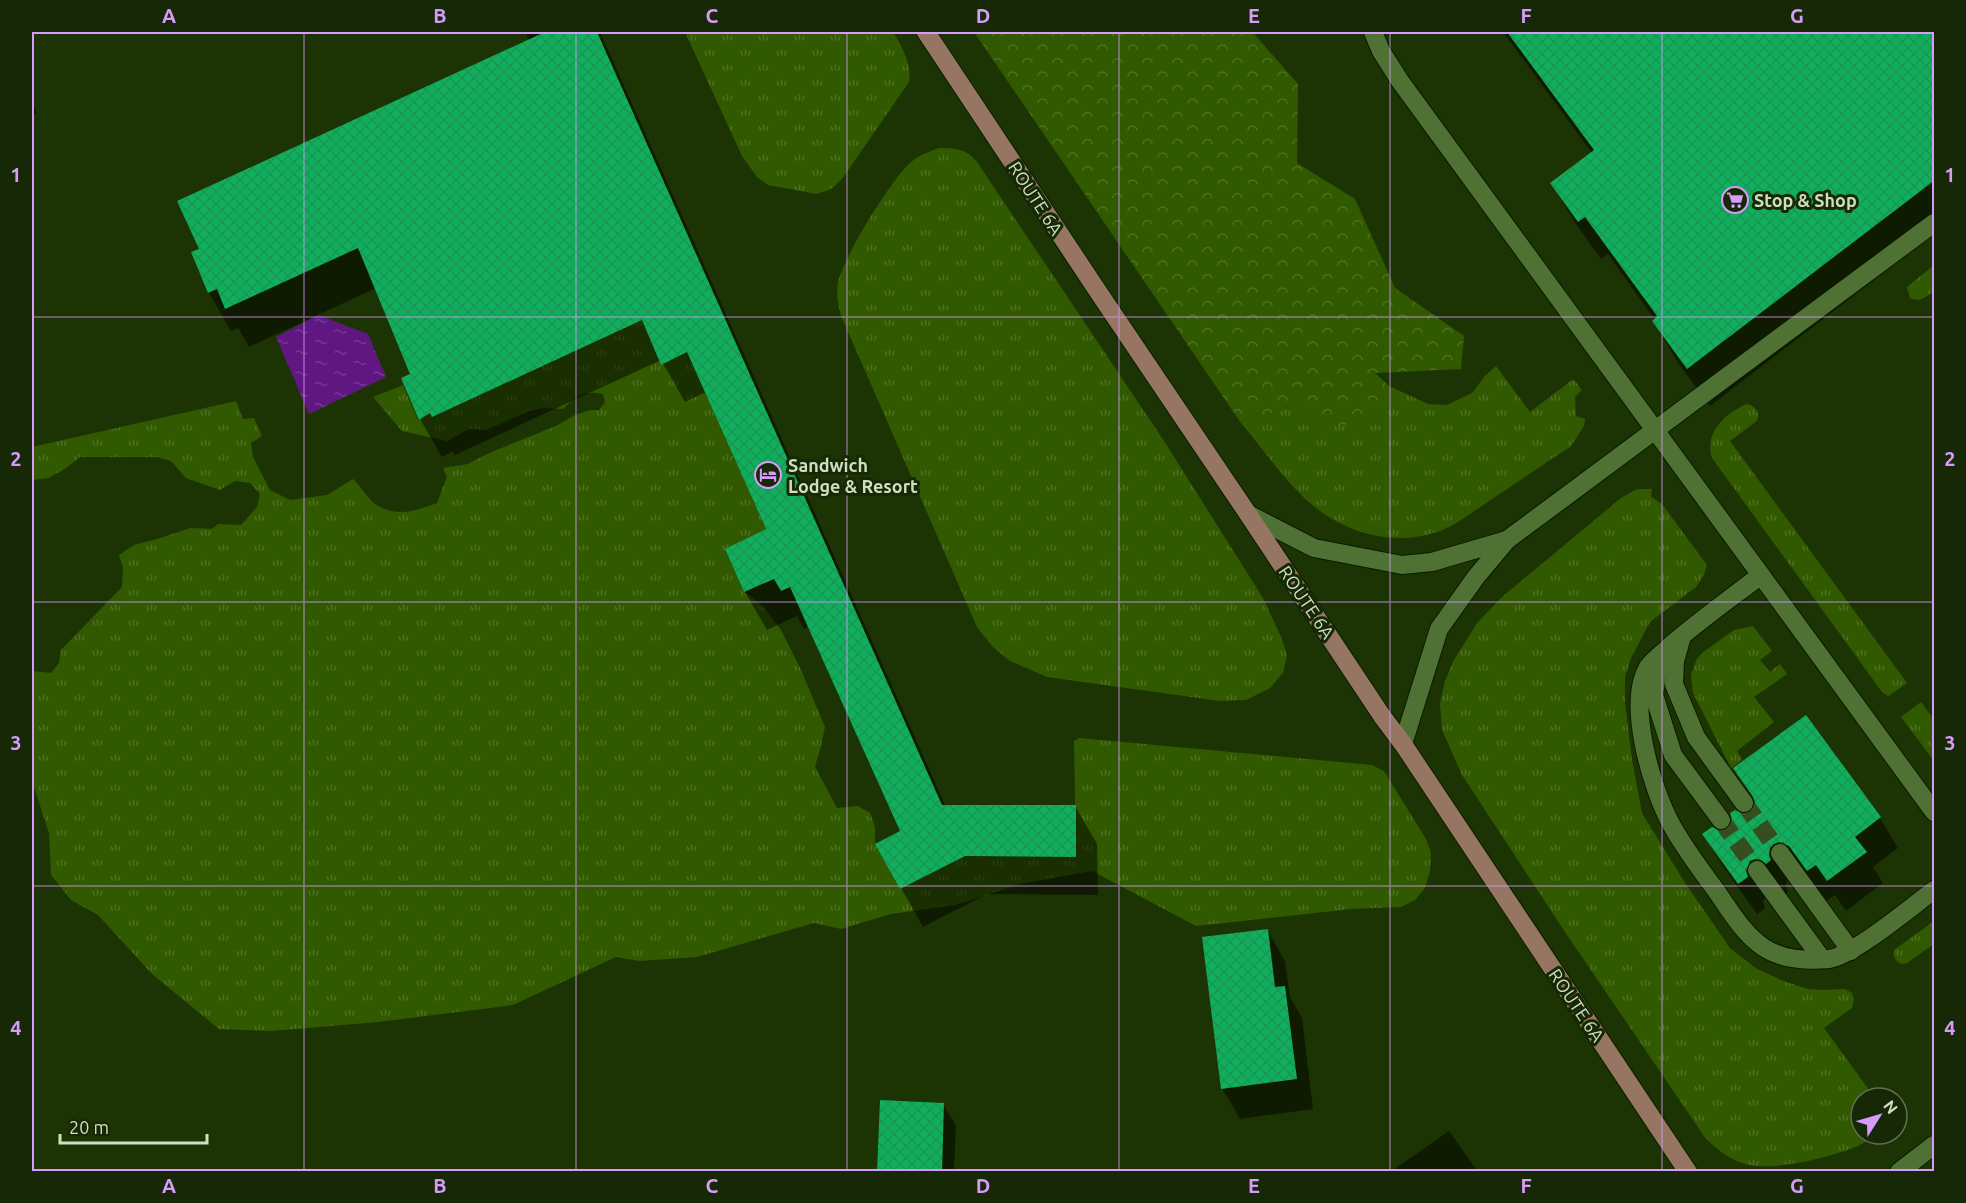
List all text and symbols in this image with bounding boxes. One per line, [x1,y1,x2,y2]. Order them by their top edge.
text: A [162,4,176,27]
text: B [433,4,447,27]
text: C [706,4,719,27]
text: D [976,4,990,27]
text: E [1248,4,1260,27]
text: F [1520,4,1532,27]
text: G [1790,4,1804,27]
street label: ROUTE 6A [1005,158,1067,239]
text: 1 [10,163,22,186]
text: 1 [1944,163,1956,186]
supermarket icon: Stop & Shop [1720,185,1750,215]
place label: Stop & Shop [1754,190,1857,210]
text: 2 [10,447,22,470]
text: 2 [1944,447,1956,470]
place label: Sandwich Lodge & Resort [788,455,918,496]
hotel icon: Sandwich Lodge & Resort [753,460,783,490]
street label: ROUTE 6A [1275,562,1339,642]
text: 3 [10,731,22,754]
text: 3 [1944,731,1956,754]
street label: ROUTE 6A [1545,965,1609,1045]
text: 4 [10,1016,22,1039]
text: 4 [1944,1016,1956,1039]
north arrow [1849,1086,1909,1146]
text: N [1880,1097,1902,1117]
scale bar [60,1107,207,1145]
text: 20 m [69,1117,109,1137]
text: A [162,1174,176,1197]
text: B [433,1174,447,1197]
text: C [706,1174,719,1197]
text: D [976,1174,990,1197]
text: E [1248,1174,1260,1197]
text: F [1520,1174,1532,1197]
text: G [1790,1174,1804,1197]

